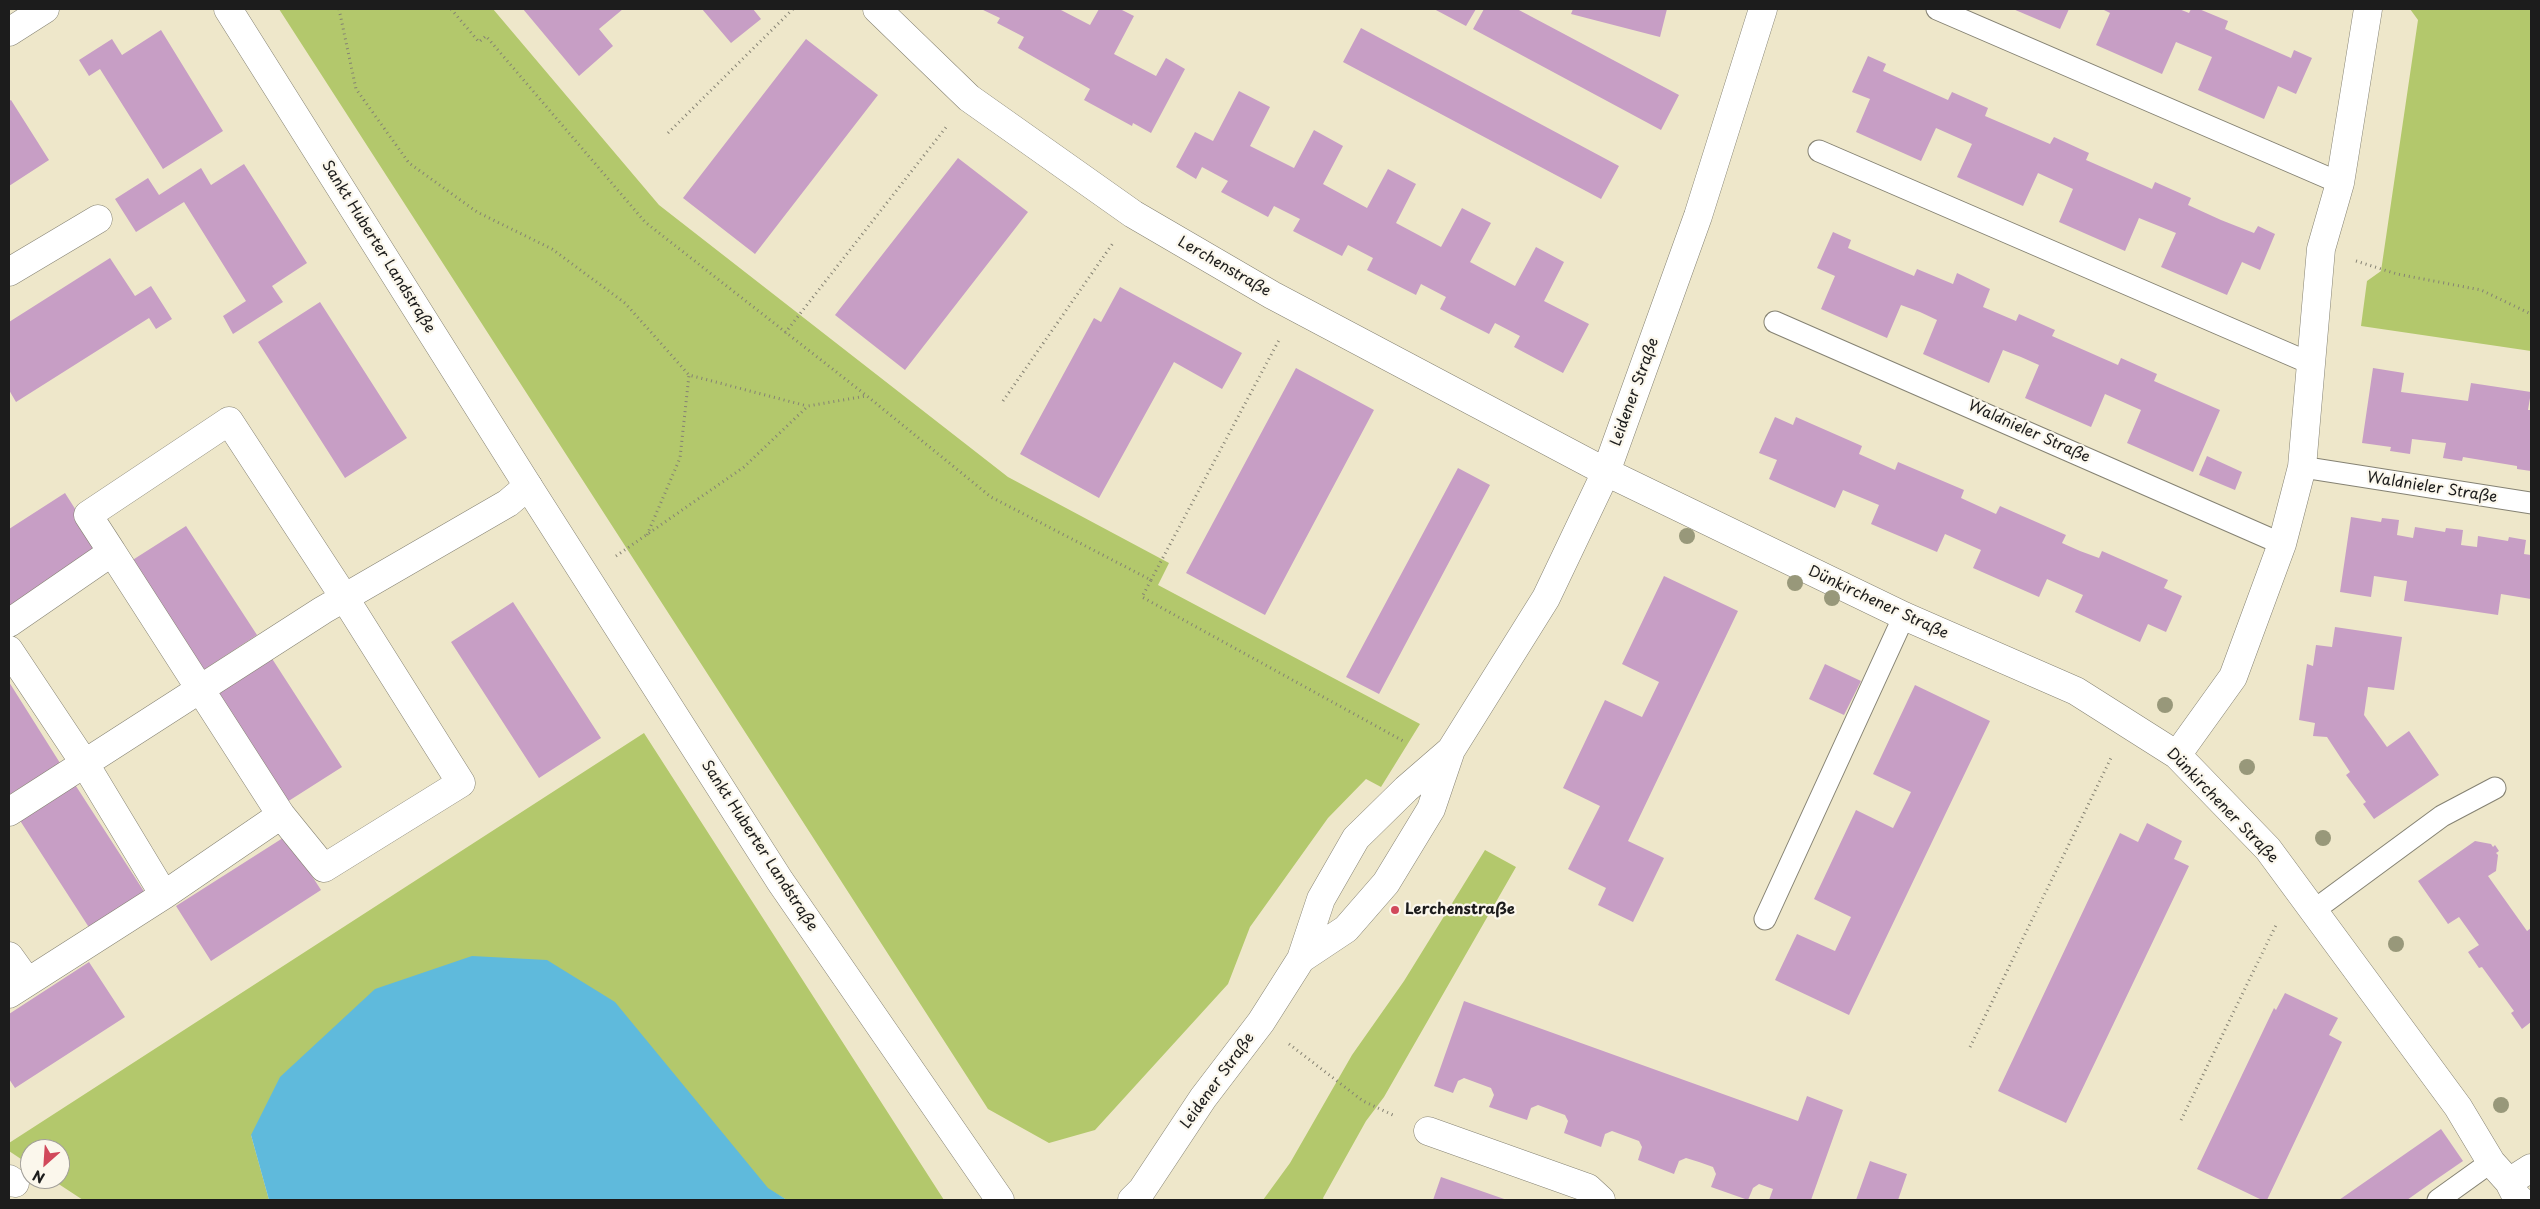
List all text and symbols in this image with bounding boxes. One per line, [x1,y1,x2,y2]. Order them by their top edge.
street label: Sankt Huberter Landstraße [317,157,439,337]
street label: Lerchenstraße [1174,233,1274,301]
street label: Leidener Straße [1607,335,1663,449]
street label: Waldnieler Straße [1965,397,2093,467]
street label: Waldnieler Straße [2366,469,2498,507]
street label: Dünkirchener Straße [1805,563,1951,643]
street label: Dünkirchener Straße [2163,745,2281,867]
street label: Sankt Huberter Landstraße [697,757,821,935]
place label: Lerchenstraße [1405,901,1515,919]
marker: Lerchenstraße [1389,904,1401,916]
street label: Leidener Straße [1177,1030,1259,1132]
north arrow [20,1139,70,1189]
text: N [29,1165,48,1189]

